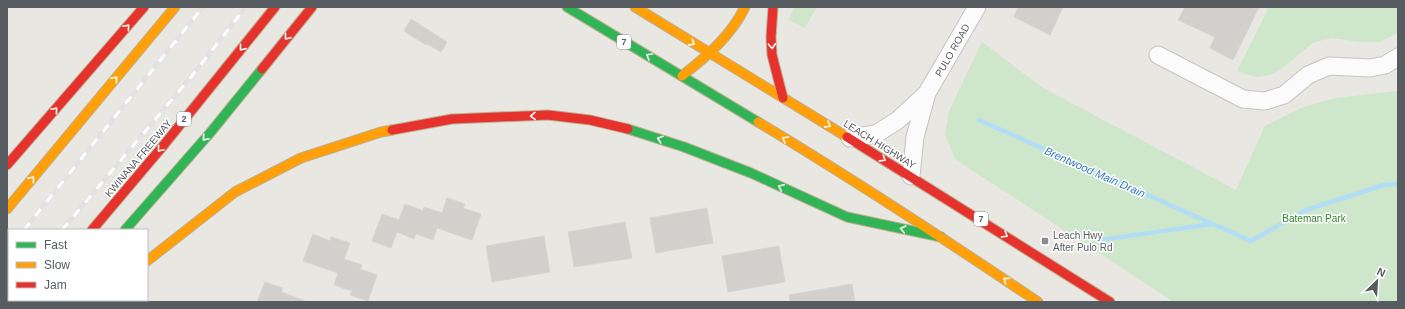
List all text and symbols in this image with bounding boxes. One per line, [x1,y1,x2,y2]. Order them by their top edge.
street label: PULO ROAD [933,22,972,79]
one-way arrow [122,24,129,31]
one-way arrow [285,33,292,40]
road number: 7 [617,35,631,49]
one-way arrow [688,38,695,46]
one-way arrow [767,43,776,49]
one-way arrow [239,44,246,51]
one-way arrow [646,54,653,61]
one-way arrow [111,76,118,83]
one-way arrow [50,107,57,115]
one-way arrow [530,111,536,120]
road number: 2 [177,112,191,126]
street label: KWINANA FREEWAY [103,117,174,199]
street label: LEACH HIGHWAY [842,118,918,171]
one-way arrow [824,120,831,128]
one-way arrow [203,133,210,141]
one-way arrow [657,135,664,144]
one-way arrow [782,137,789,144]
water label: Brentwood Main Drain [1043,144,1147,200]
one-way arrow [158,145,165,152]
one-way arrow [879,154,886,161]
one-way arrow [27,176,34,183]
one-way arrow [777,184,785,192]
road number: 7 [974,212,988,226]
park label: Bateman Park [1282,213,1347,224]
one-way arrow [900,225,906,234]
legend [8,229,148,301]
one-way arrow [1001,230,1008,238]
place label: Leach Hwy After Pulo Rd [1053,230,1112,253]
marker: Leach Hwy After Pulo Rd [1040,236,1050,246]
text: Fast [44,238,68,252]
text: Slow [44,258,70,272]
north arrow [1357,261,1397,301]
text: N [1375,265,1387,279]
one-way arrow [1003,277,1010,285]
text: Jam [44,278,67,292]

